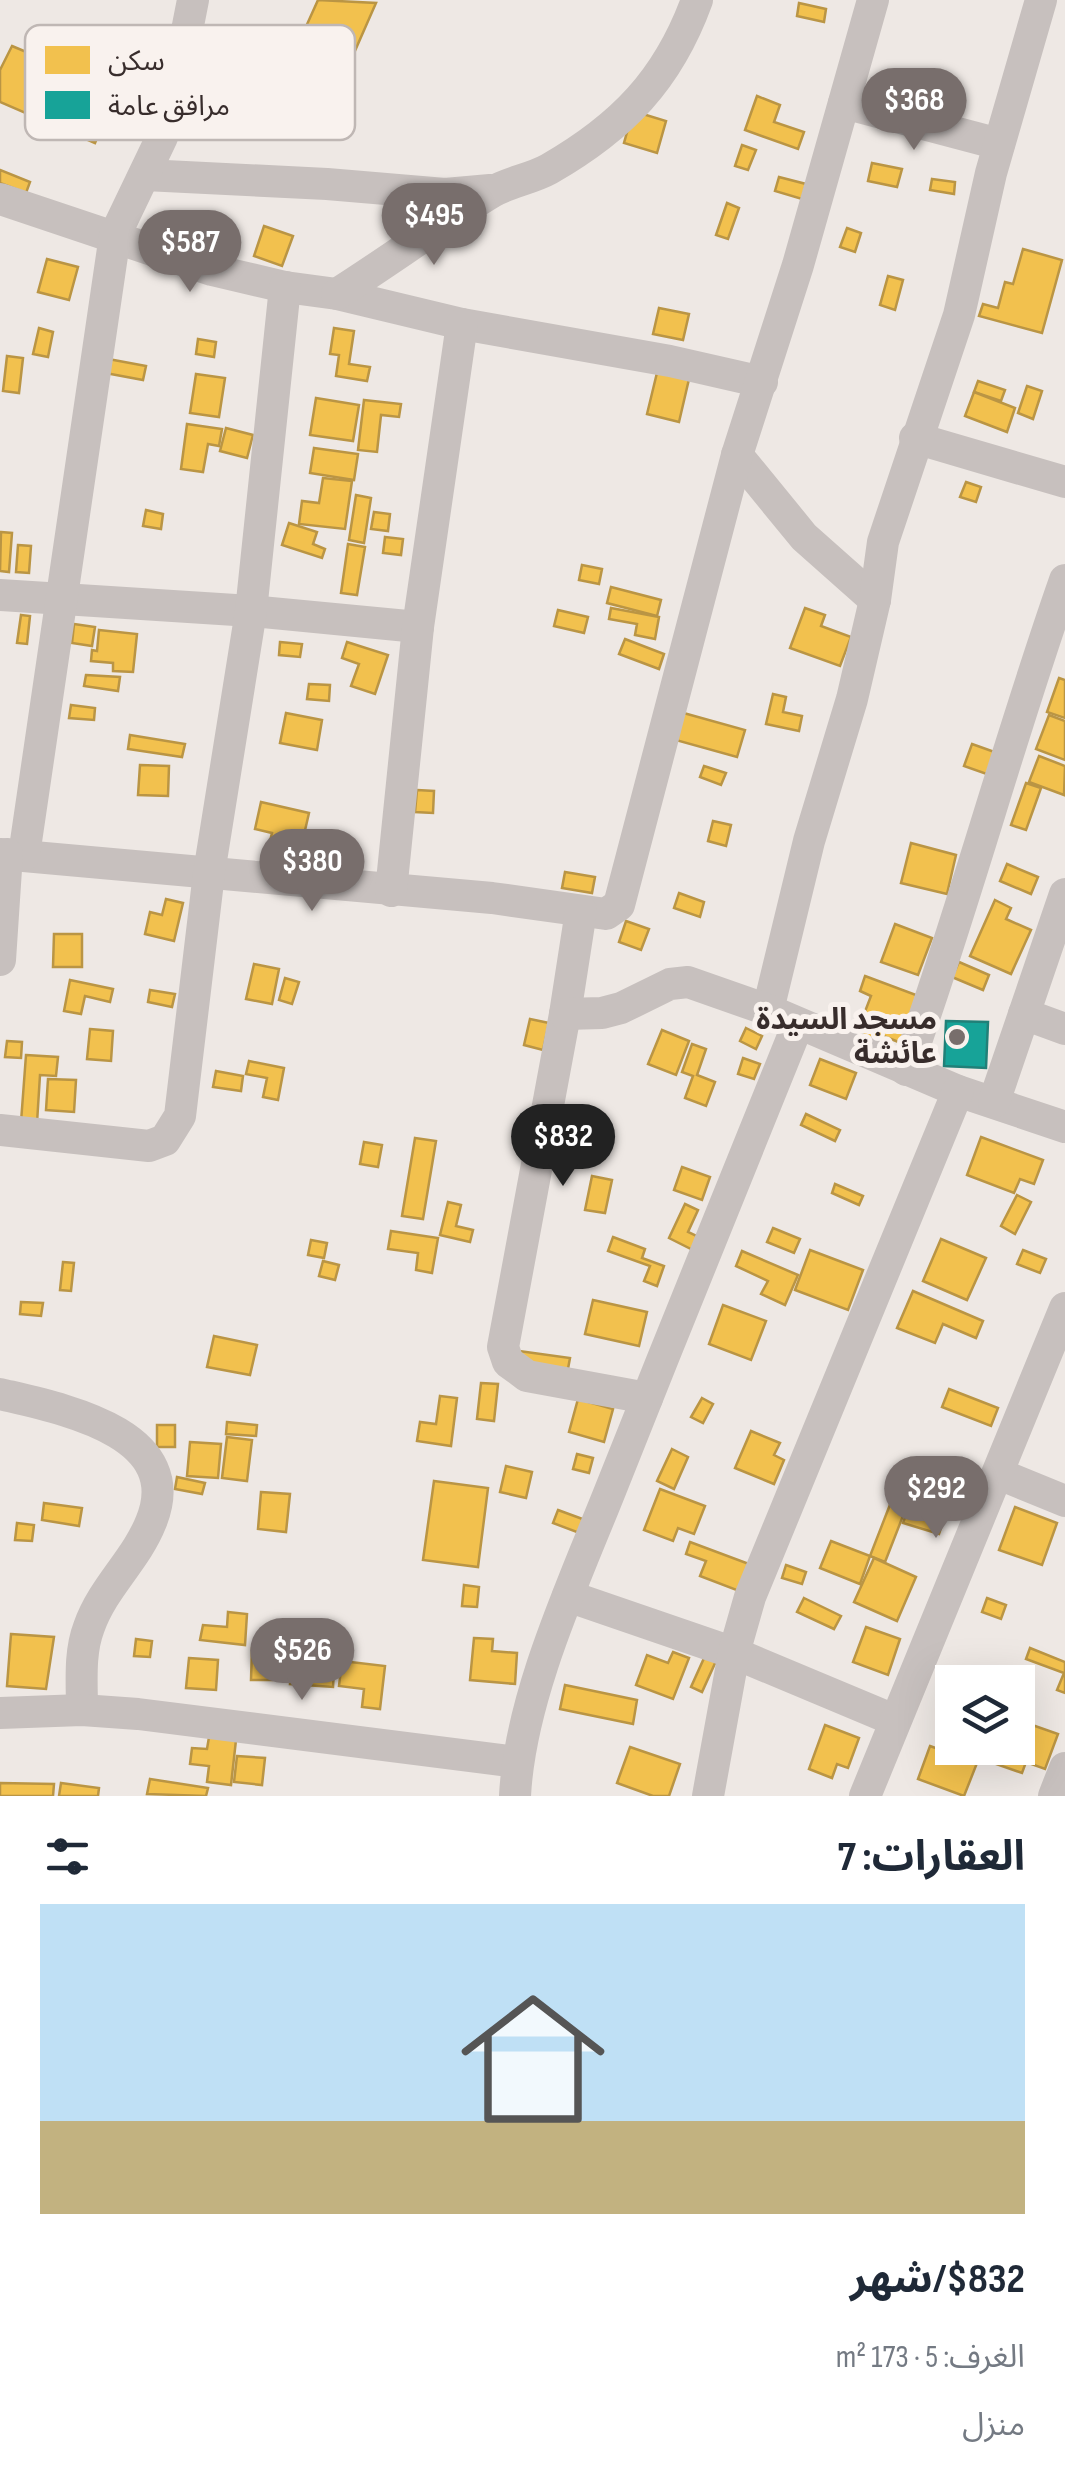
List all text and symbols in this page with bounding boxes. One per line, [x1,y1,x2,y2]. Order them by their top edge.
legend [25,25,355,140]
text: سكن [108,45,165,78]
pin: $368 [855,68,973,153]
text: $368 [884,81,944,120]
text: مرافق عامة [108,90,230,123]
pin: $495 [375,183,493,268]
text: $495 [404,196,464,235]
pin: $587 [131,210,249,295]
text: $587 [160,223,220,262]
pin: $380 [253,829,371,914]
text: $380 [281,842,343,881]
place label: مسجد السيدة عائشة [756,1002,937,1072]
marker: مسجد السيدة عائشة [946,1026,968,1048]
pin: $832 [504,1104,622,1189]
text: $832 [533,1117,593,1156]
pin: $292 [877,1456,995,1541]
text: $292 [906,1469,966,1508]
pin: $526 [243,1618,361,1703]
text: $526 [272,1631,332,1670]
map controls [935,1665,1035,1765]
button: layers [935,1665,1035,1765]
icon: filters [40,1829,95,1884]
text: العقارات: 7 [837,1832,1025,1883]
icon: home [443,1969,623,2149]
text: $832/شهر [850,2254,1025,2305]
text: الغرف: 5 · 173 m² [836,2338,1025,2377]
text: منزل [962,2406,1025,2445]

